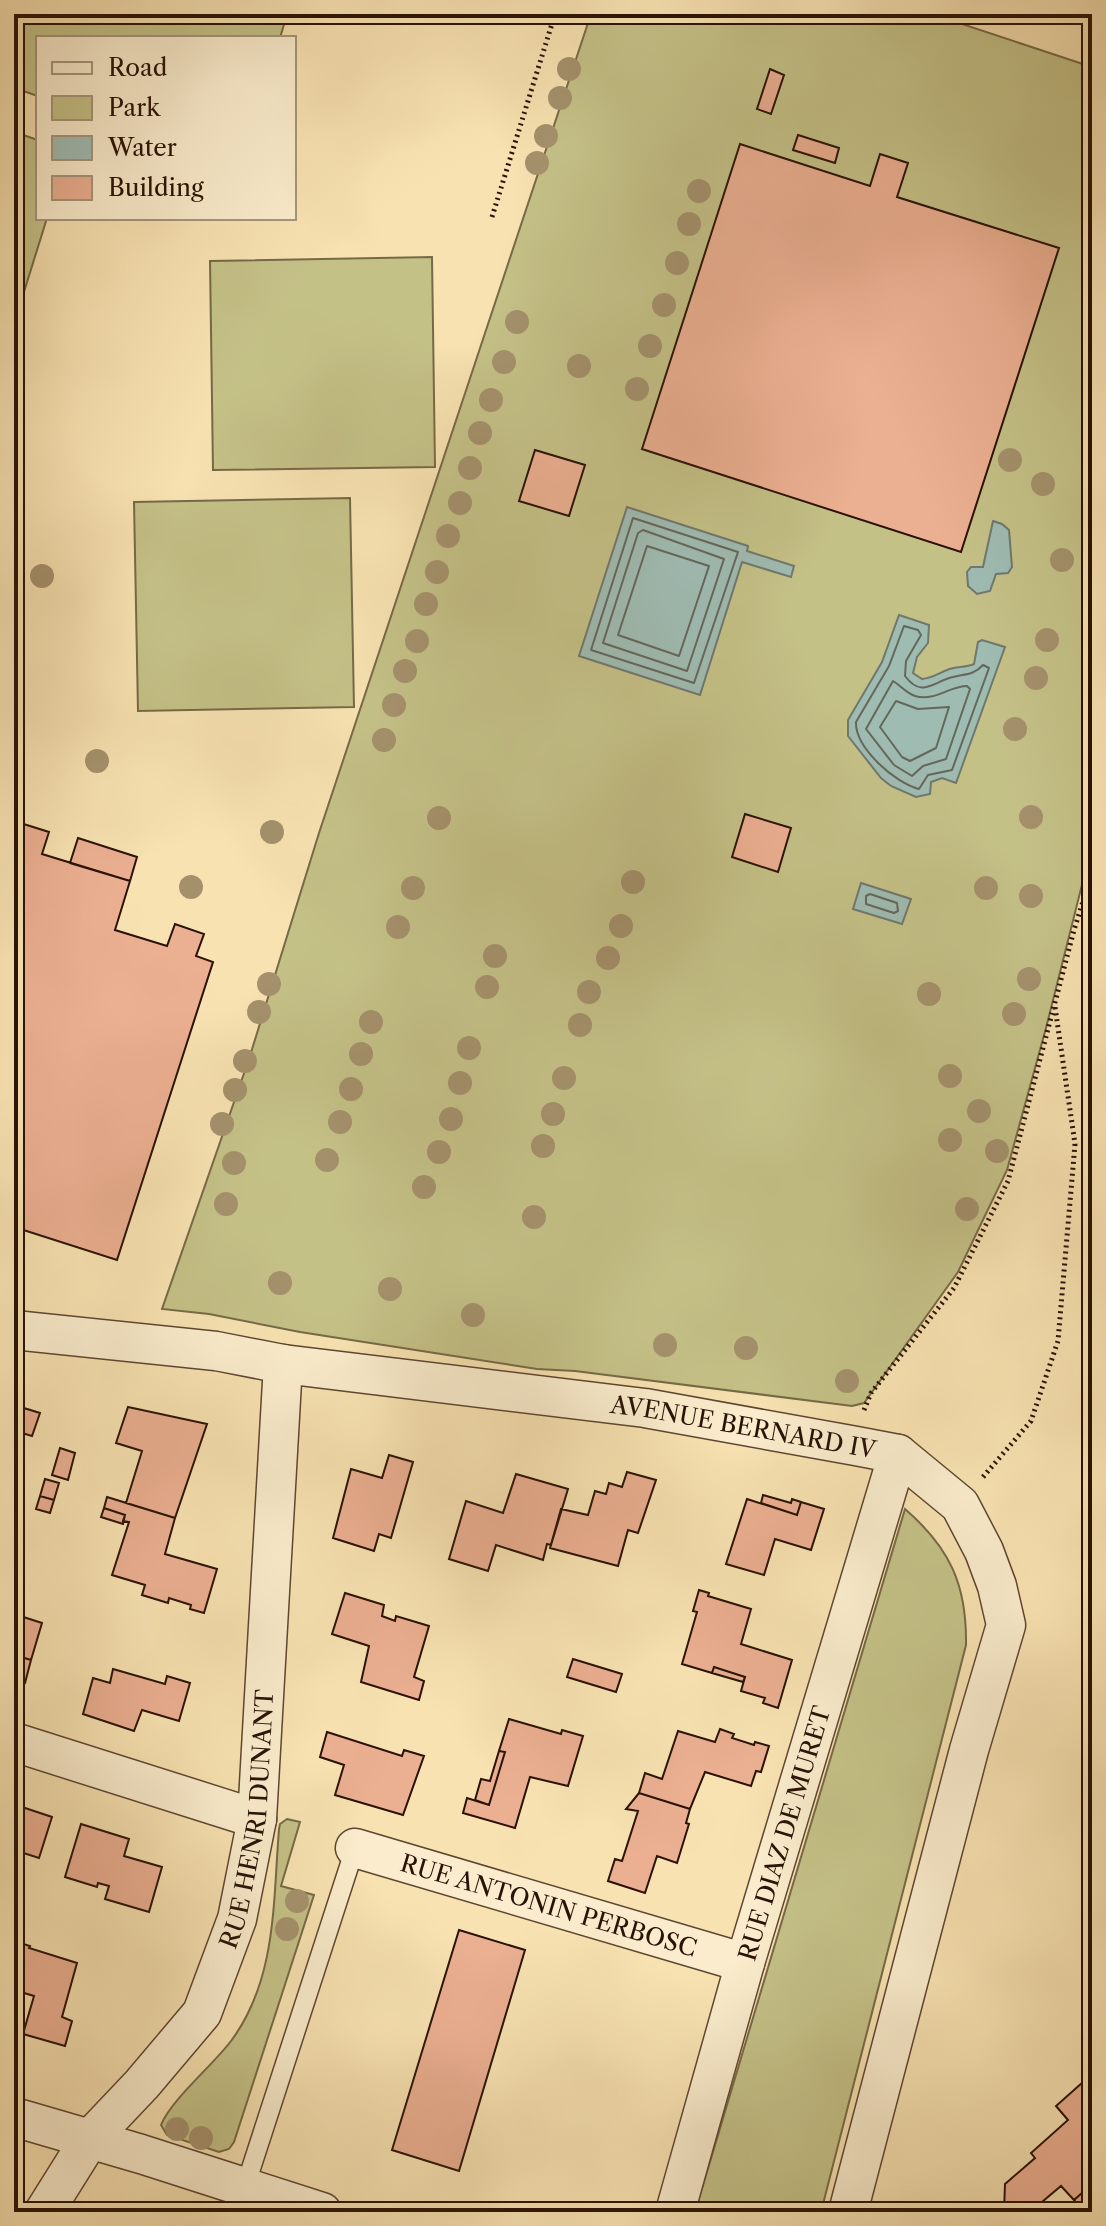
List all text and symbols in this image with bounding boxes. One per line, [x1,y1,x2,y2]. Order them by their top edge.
legend [36,36,296,220]
text: Road [108,53,168,82]
text: Park [108,93,161,122]
text: Water [107,133,177,162]
text: Building [108,173,204,202]
street label: AVENUE BERNARD IV [608,1389,879,1464]
street label: RUE HENRI DUNANT [213,1689,279,1952]
street label: RUE DIAZ DE MURET [732,1703,836,1964]
street label: RUE ANTONIN PERBOSC [397,1848,700,1963]

